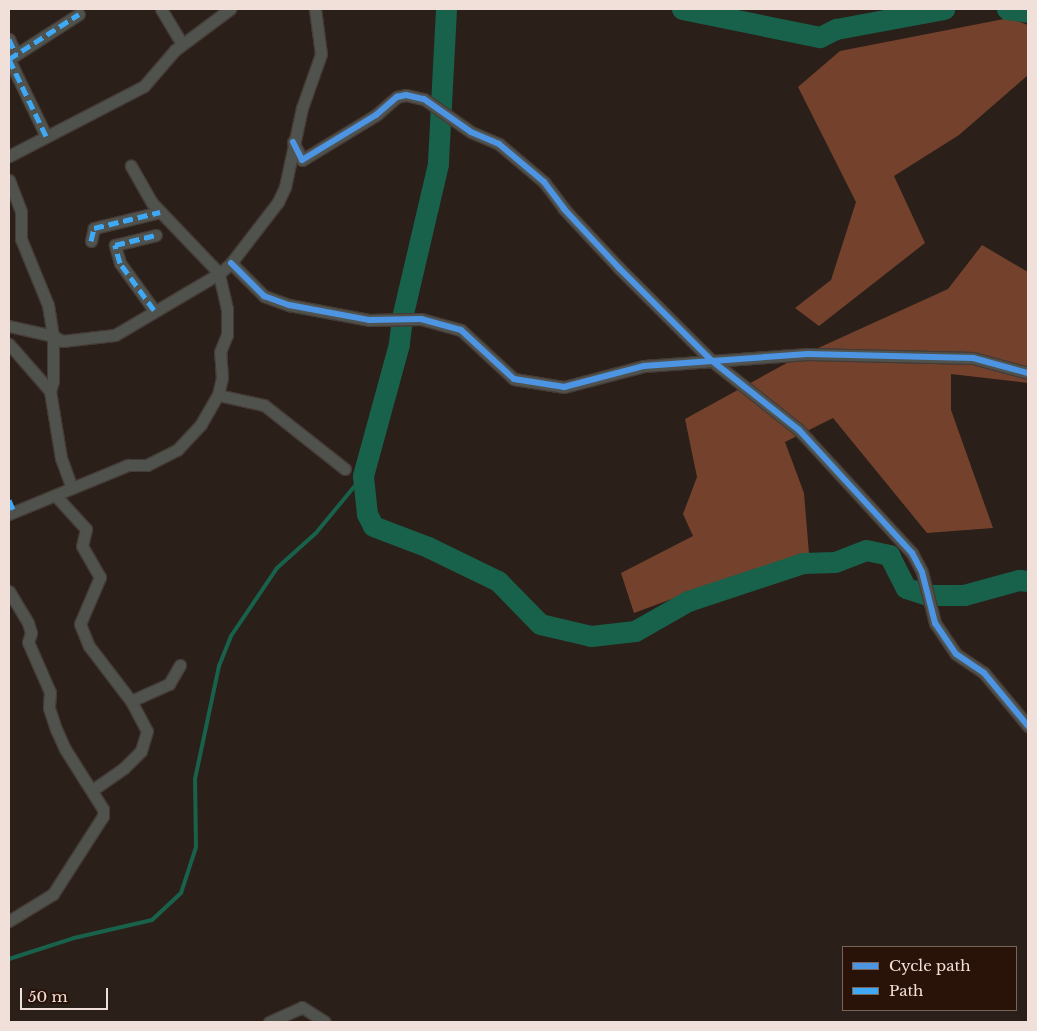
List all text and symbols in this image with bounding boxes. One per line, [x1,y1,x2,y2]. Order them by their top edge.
legend [842,946,1017,1011]
text: Cycle path [889,956,971,975]
scale bar [22,978,110,1010]
text: Path [889,981,923,1000]
text: 50 m [28,987,68,1006]

